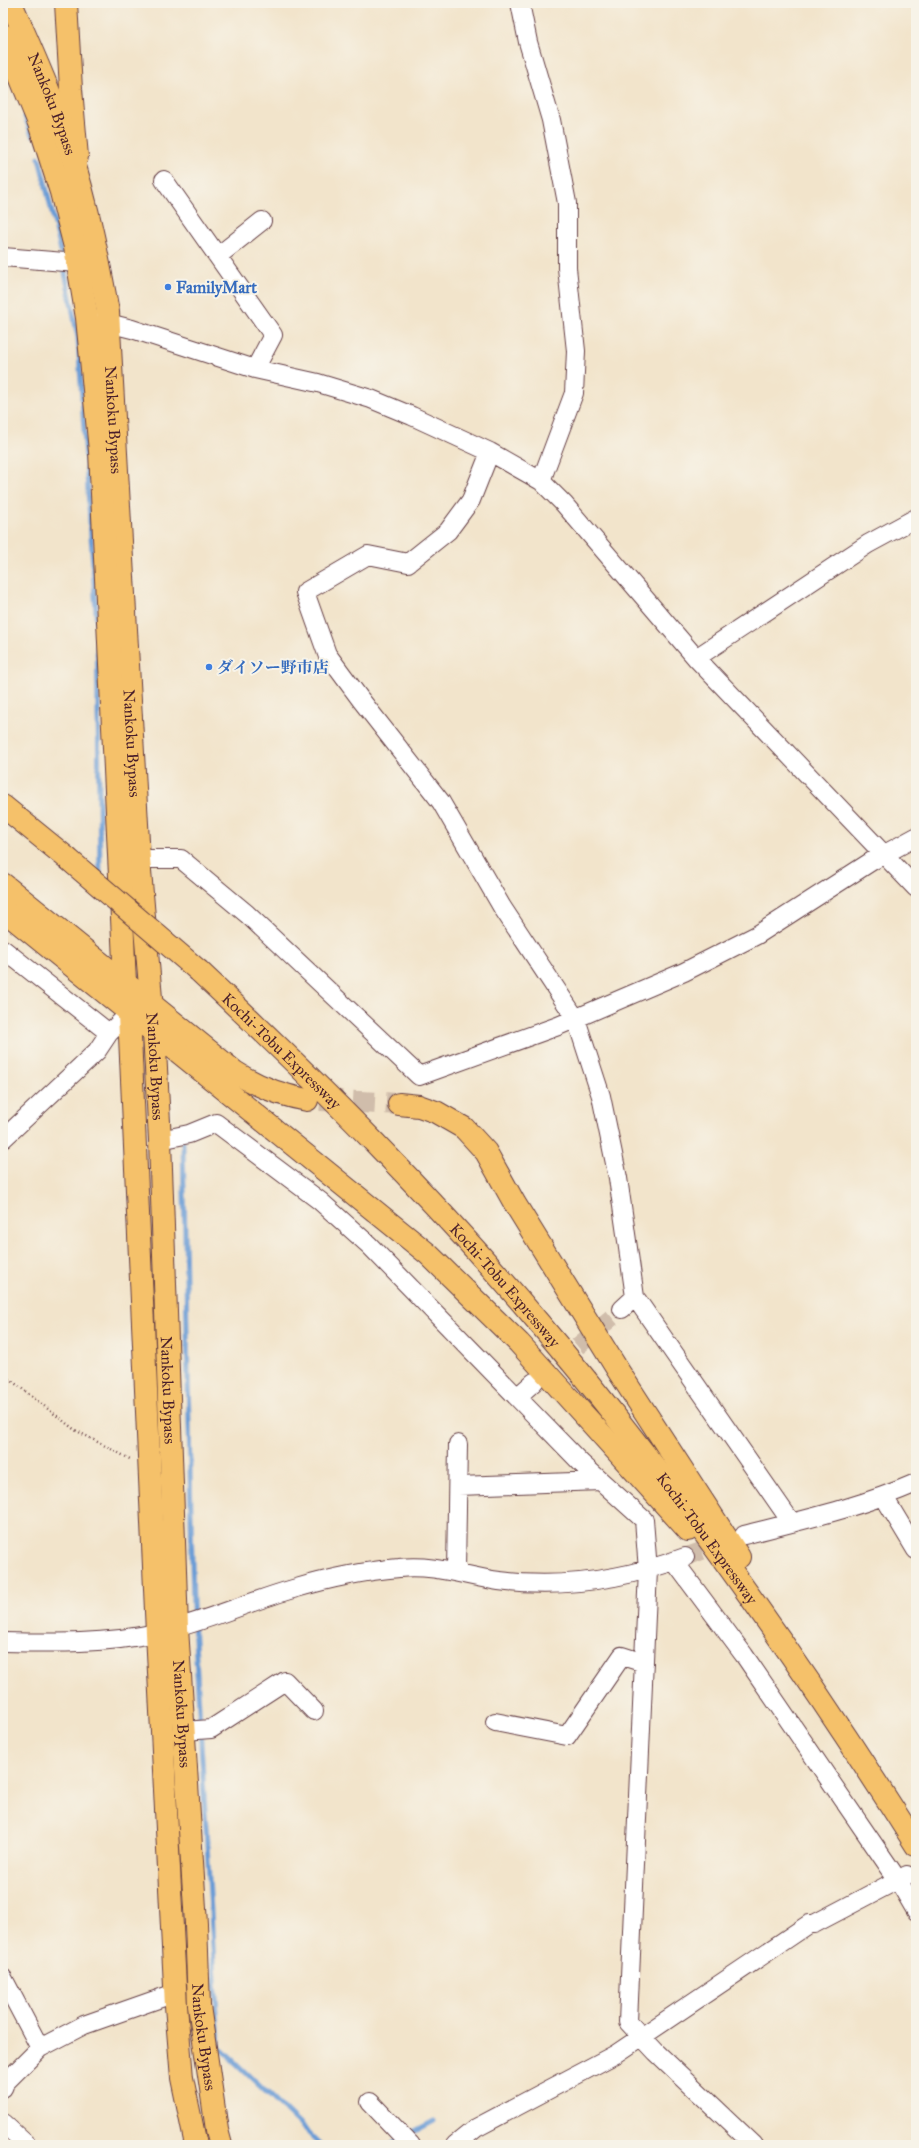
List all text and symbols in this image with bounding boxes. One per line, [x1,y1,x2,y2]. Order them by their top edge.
street label: Nankoku Bypass [24,50,80,157]
place label: FamilyMart [176,278,257,298]
marker: FamilyMart [163,282,173,292]
street label: Nankoku Bypass [101,365,126,474]
place label: ダイソー野市店 [217,658,329,677]
marker: ダイソー野市店 [204,662,214,672]
street label: Nankoku Bypass [119,689,144,798]
street label: Kochi-Tobu Expressway [218,989,345,1114]
street label: Nankoku Bypass [142,1012,168,1121]
street label: Kochi-Tobu Expressway [446,1219,565,1352]
street label: Nankoku Bypass [157,1336,180,1445]
street label: Kochi-Tobu Expressway [652,1469,762,1608]
street label: Nankoku Bypass [169,1659,195,1768]
street label: Nankoku Bypass [188,1983,220,2092]

